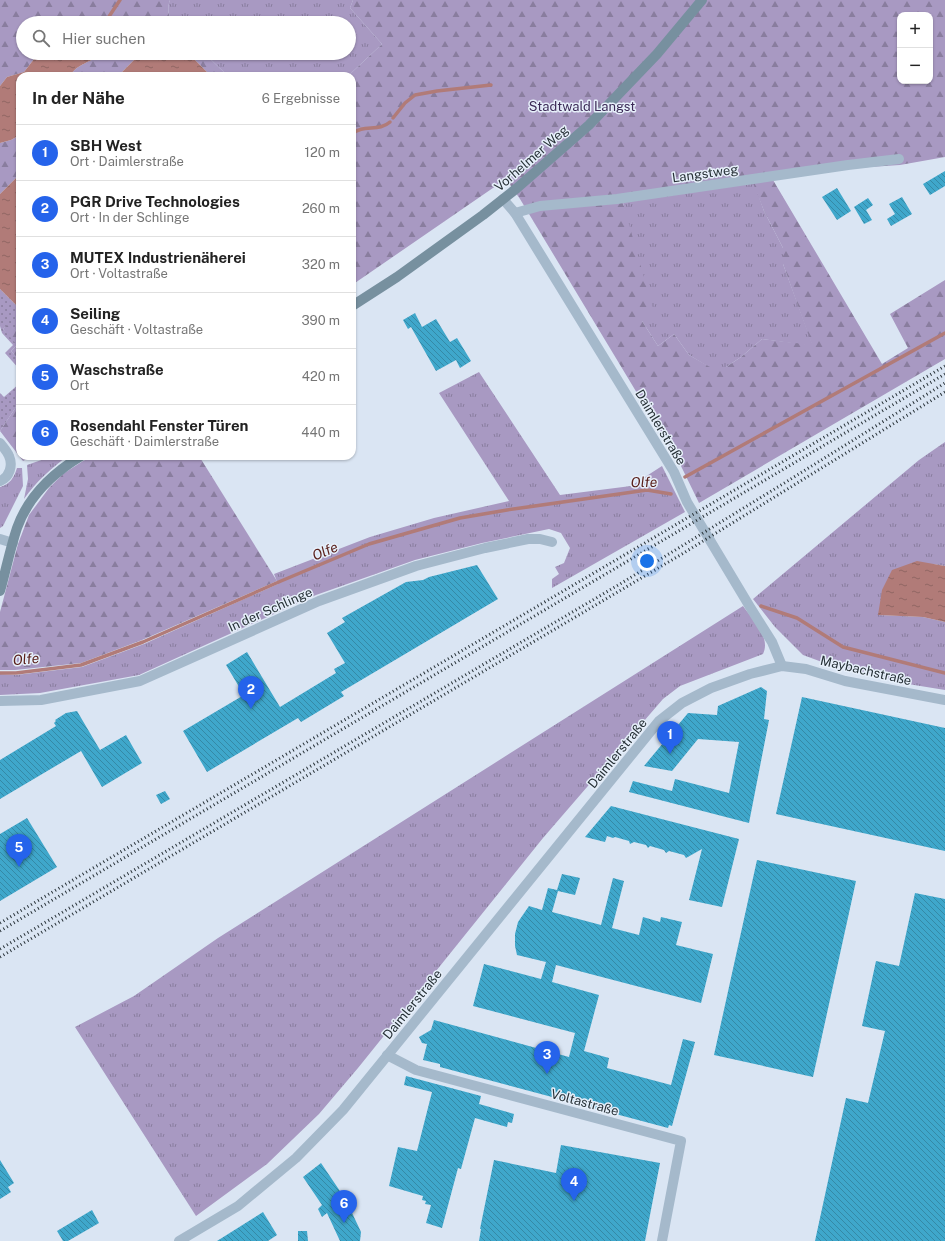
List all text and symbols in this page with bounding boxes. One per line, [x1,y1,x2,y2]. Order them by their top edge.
map controls [897,12,933,84]
button: + [897,12,933,48]
search box [16,16,356,60]
icon: search [30,27,52,49]
text: Hier suchen [62,30,145,47]
button: − [897,48,933,84]
text: In der Nähe [32,88,125,108]
text: 6 Ergebnisse [262,91,340,106]
park label: Stadtwald Langst [529,99,635,114]
street label: Vorhelmer Weg [491,122,571,195]
text: SBH West [70,137,142,154]
text: 1 [42,145,48,160]
text: 120 m [305,145,340,160]
text: Ort · Daimlerstraße [70,154,184,169]
street label: Langstweg [671,161,739,186]
text: PGR Drive Technologies [70,193,240,210]
text: 2 [41,201,49,216]
text: 260 m [302,201,340,216]
text: Ort · In der Schlinge [70,210,189,225]
text: MUTEX Industrienäherei [70,249,246,266]
text: 3 [41,257,49,272]
text: 320 m [302,257,340,272]
text: Ort · Voltastraße [70,266,168,281]
text: Seiling [70,305,120,322]
text: 4 [41,313,49,328]
text: 390 m [302,313,340,328]
text: Geschäft · Voltastraße [70,322,203,337]
text: Waschstraße [70,361,164,378]
text: 5 [41,369,49,384]
text: 420 m [302,369,340,384]
text: Ort [70,378,89,393]
street label: Daimlerstraße [632,387,689,468]
text: Rosendahl Fenster Türen [70,417,248,434]
text: 6 [41,425,49,440]
text: 440 m [301,425,340,440]
text: Geschäft · Daimlerstraße [70,434,219,449]
water label: Olfe [631,474,658,490]
water label: Olfe [310,538,341,564]
your location [637,551,657,571]
street label: In der Schlinge [226,584,315,635]
water label: Olfe [12,650,40,668]
street label: Maybachstraße [819,653,913,688]
pin: 2 [238,676,264,709]
street label: Daimlerstraße [585,715,650,791]
pin: 1 [657,721,683,754]
pin: 5 [6,834,32,867]
street label: Daimlerstraße [380,966,445,1042]
pin: 3 [534,1041,560,1074]
street label: Voltastraße [549,1086,620,1119]
pin: 4 [561,1168,587,1201]
pin: 6 [331,1190,357,1223]

